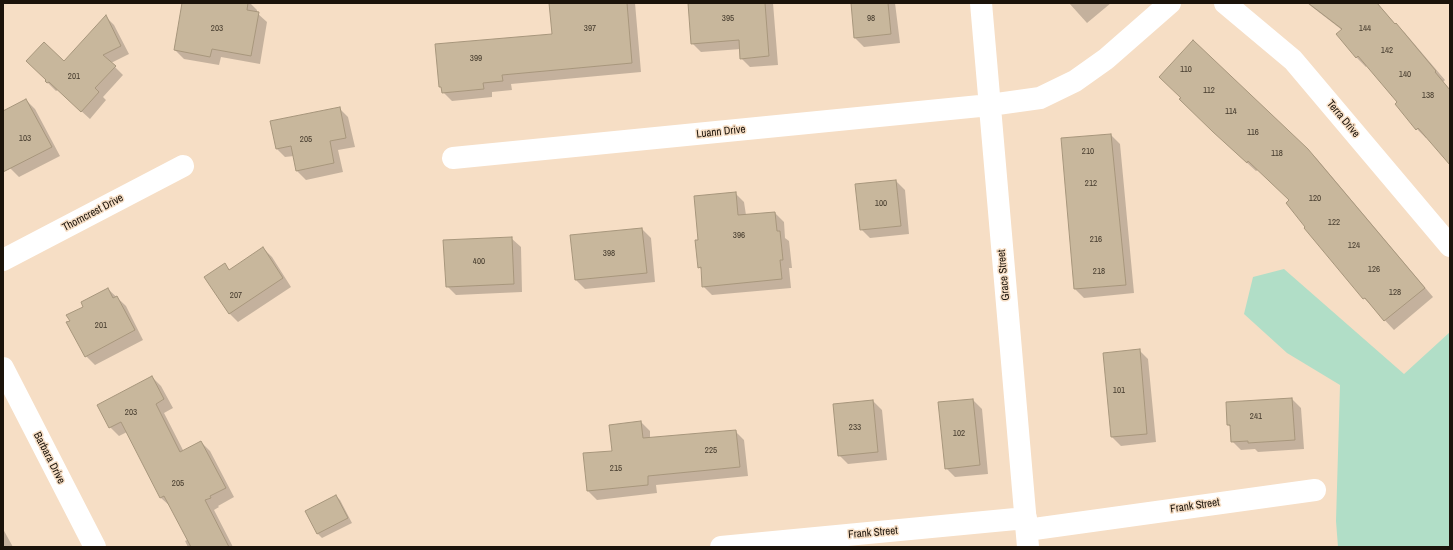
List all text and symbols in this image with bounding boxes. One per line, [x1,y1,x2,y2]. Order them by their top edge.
house number: 395 [722,14,734,24]
house number: 98 [867,14,875,24]
house number: 203 [211,24,223,34]
house number: 397 [584,24,596,34]
house number: 144 [1359,24,1371,34]
house number: 142 [1381,46,1393,56]
house number: 399 [470,54,482,64]
house number: 110 [1180,65,1192,75]
house number: 140 [1399,70,1411,80]
house number: 201 [68,72,80,82]
house number: 112 [1203,86,1215,96]
house number: 138 [1422,91,1434,101]
street label: Terra Drive [1324,98,1362,140]
house number: 114 [1225,107,1237,117]
street label: Luann Drive [696,123,746,141]
house number: 116 [1247,128,1259,138]
house number: 103 [19,134,31,144]
house number: 205 [300,135,312,145]
house number: 210 [1082,147,1094,157]
house number: 118 [1271,149,1283,159]
house number: 212 [1085,179,1097,189]
street label: Thorncrest Drive [60,191,126,235]
house number: 120 [1309,194,1321,204]
house number: 100 [875,199,887,209]
house number: 122 [1328,218,1340,228]
house number: 396 [733,231,745,241]
house number: 216 [1090,235,1102,245]
house number: 124 [1348,241,1360,251]
house number: 398 [603,249,615,259]
street label: Grace Street [995,249,1013,301]
house number: 400 [473,257,485,267]
house number: 126 [1368,265,1380,275]
house number: 218 [1093,267,1105,277]
house number: 128 [1389,288,1401,298]
house number: 207 [230,291,242,301]
house number: 201 [95,321,107,331]
house number: 101 [1113,386,1125,396]
house number: 203 [125,408,137,418]
house number: 241 [1250,412,1262,422]
house number: 233 [849,423,861,433]
house number: 102 [953,429,965,439]
street label: Barbara Drive [30,430,68,486]
house number: 225 [705,446,717,456]
house number: 215 [610,464,622,474]
house number: 205 [172,479,184,489]
street label: Frank Street [1170,496,1220,516]
street label: Frank Street [848,524,898,542]

